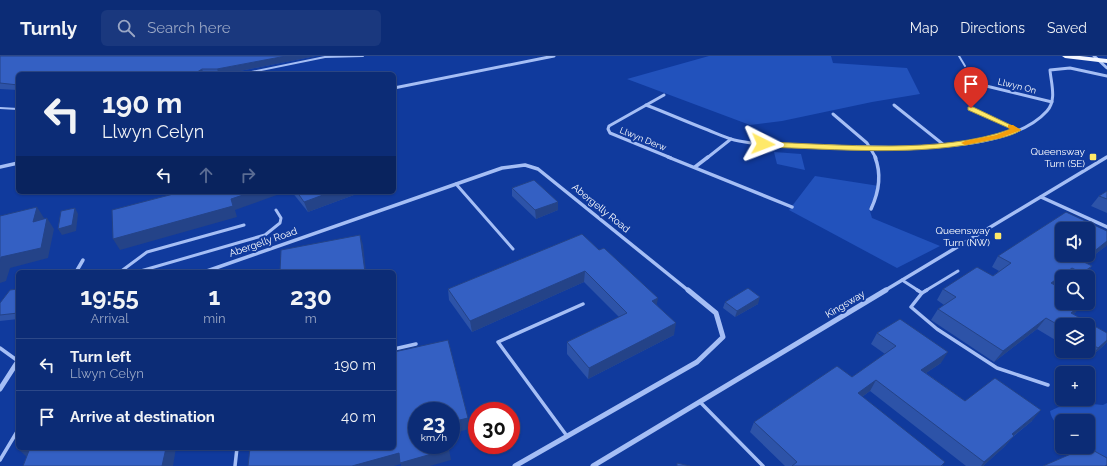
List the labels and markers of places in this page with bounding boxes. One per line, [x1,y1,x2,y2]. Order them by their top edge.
pin [954,67,988,108]
place label: Queensway Turn (SE) [1031,146,1086,169]
marker: Queensway Turn (SE) [1088,152,1098,162]
place label: Queensway Turn (NW) [936,225,991,248]
marker: Queensway Turn (NW) [993,231,1003,241]

